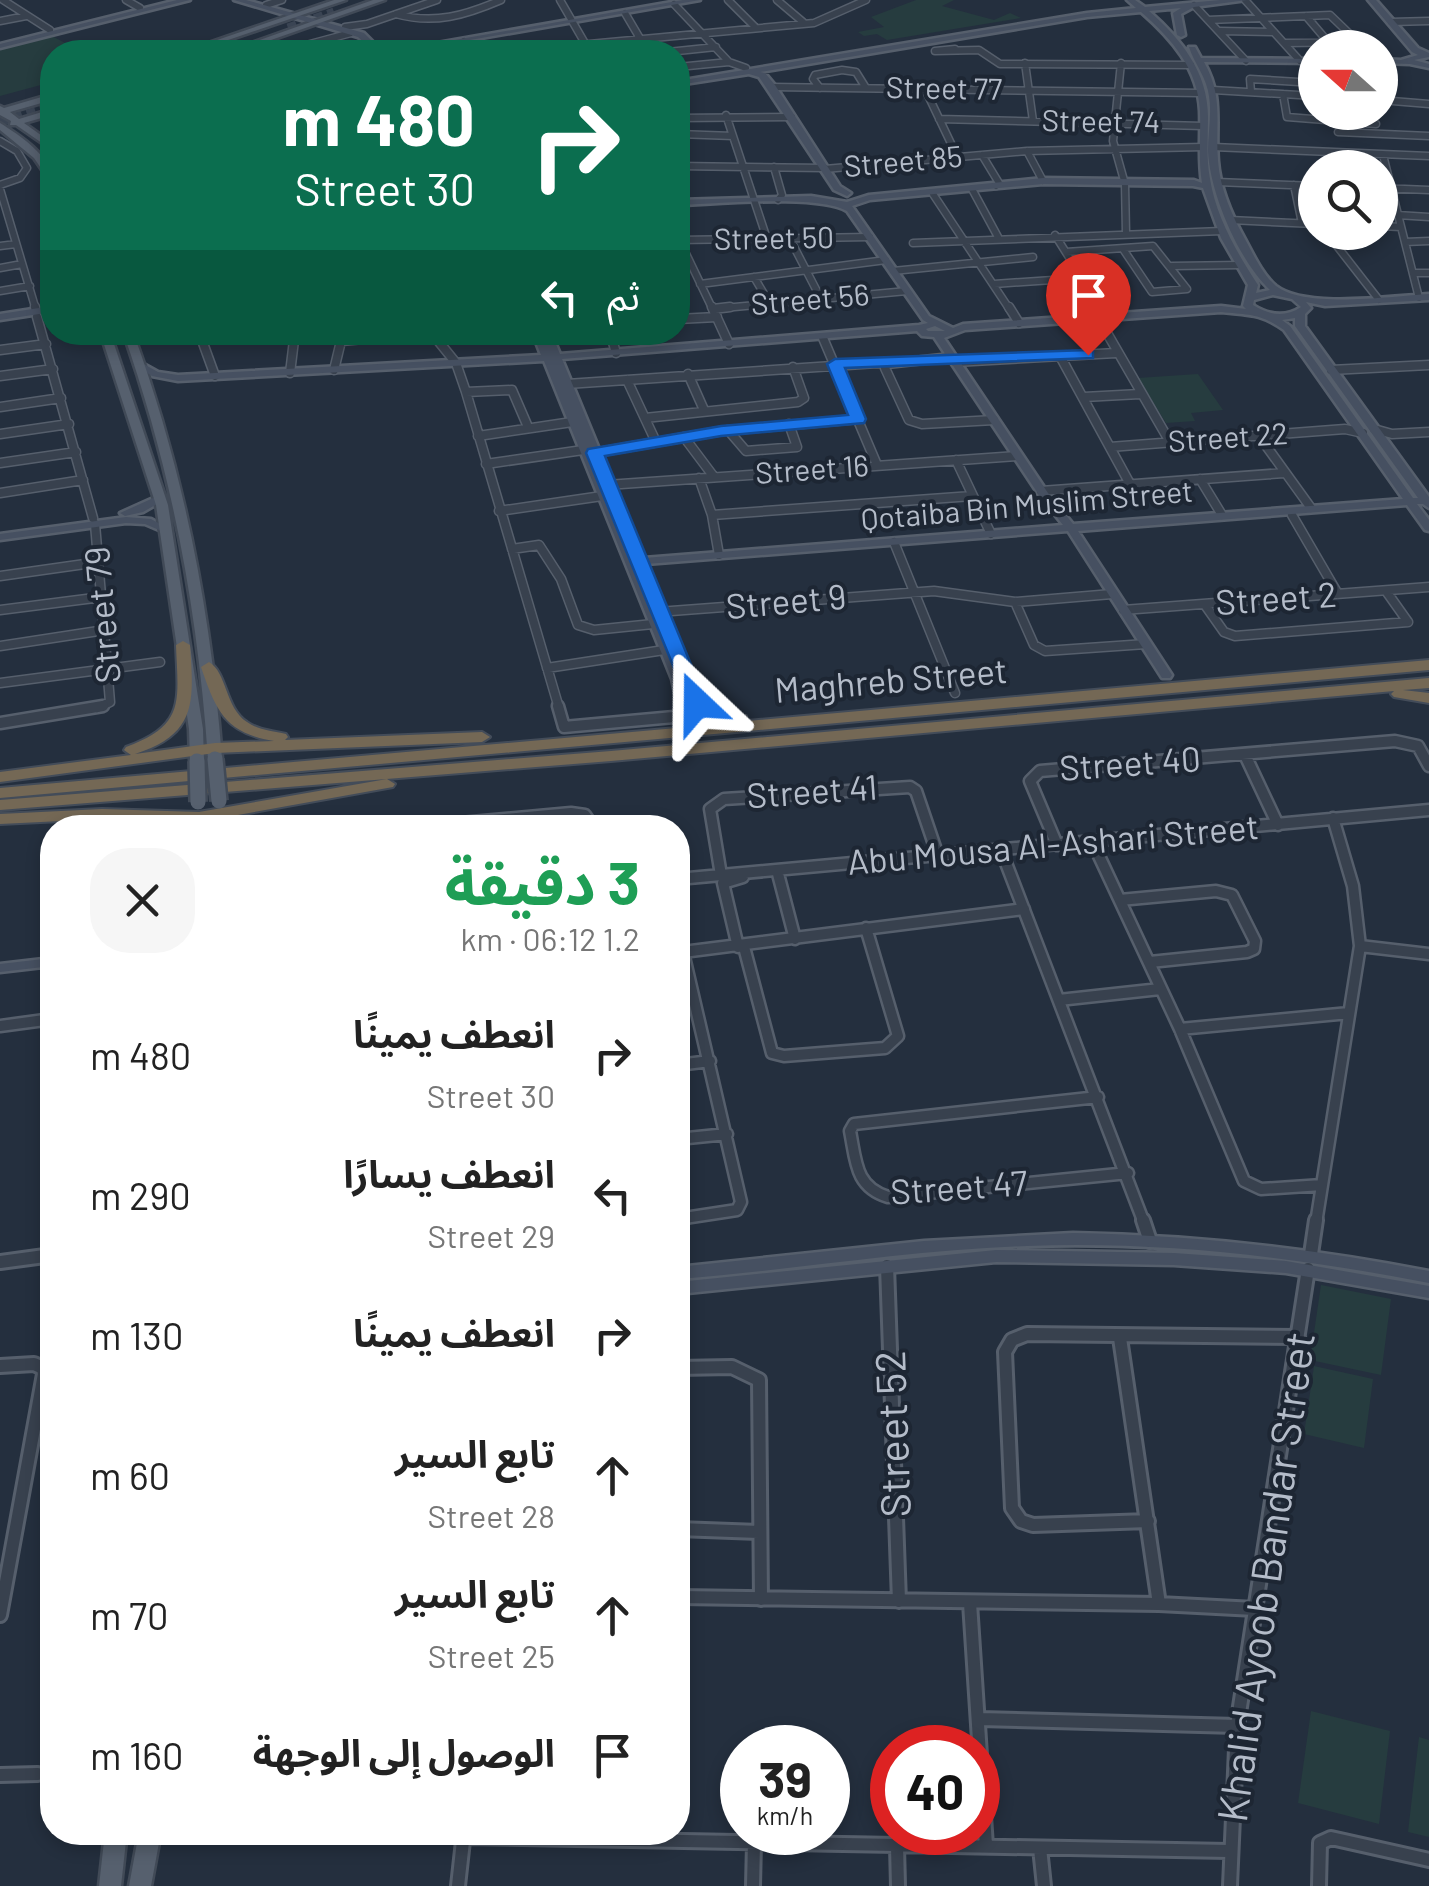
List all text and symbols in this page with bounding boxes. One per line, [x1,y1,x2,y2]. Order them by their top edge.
north arrow [1298,30,1398,130]
map controls [1298,30,1398,250]
street label: Street 77 [886,68,1002,106]
text: 480 m [282,76,475,160]
icon: right [510,80,640,210]
street label: Street 74 [1041,101,1161,139]
street label: Street 85 [842,137,964,183]
button: search [1298,150,1398,250]
text: Street 30 [295,161,475,215]
street label: Street 50 [714,218,834,256]
pin [1046,253,1131,356]
icon: arrive [1061,268,1116,323]
icon: left [532,270,587,325]
text: ثم [607,272,640,318]
street label: Street 56 [749,275,871,321]
street label: Street 22 [1167,414,1289,458]
street label: Street 16 [754,446,870,490]
street label: Qotaiba Bin Muslim Street [859,472,1194,536]
street label: Street 79 [74,545,128,685]
street label: Street 2 [1214,572,1338,622]
street label: Street 9 [724,574,848,626]
street label: Maghreb Street [773,648,1009,710]
position arrow [645,651,749,755]
street label: Street 40 [1058,736,1202,788]
street label: Street 41 [745,764,879,816]
street label: Abu Mousa Al-Ashari Street [845,804,1260,882]
text: 3 دقيقة [445,845,640,917]
button: close [90,848,195,953]
text: 1.2 km · 06:12 [461,919,640,957]
text: انعطف يمينًا [353,1010,555,1056]
icon: right [585,1028,640,1083]
text: 480 m [90,1032,191,1078]
text: Street 30 [427,1076,555,1114]
text: انعطف يسارًا [343,1150,555,1196]
street label: Street 47 [889,1160,1029,1212]
icon: left [585,1168,640,1223]
text: 290 m [90,1172,191,1218]
text: Street 29 [427,1216,555,1254]
icon: right [585,1308,640,1363]
text: انعطف يمينًا [353,1309,555,1355]
text: 130 m [90,1312,183,1358]
street label: Khalid Ayoob Bandar Street [1205,1329,1324,1825]
street label: Street 52 [863,1350,919,1518]
text: تابع السير [395,1430,555,1476]
icon: ahead [585,1448,640,1503]
text: 60 m [90,1452,170,1498]
text: Street 28 [427,1496,555,1534]
text: تابع السير [395,1570,555,1616]
icon: ahead [585,1588,640,1643]
text: 70 m [90,1592,169,1638]
text: Street 25 [428,1636,555,1674]
speed limit sign: 40 [870,1725,1000,1855]
icon: arrive [585,1728,640,1783]
text: الوصول إلى الوجهة [253,1729,555,1775]
text: 160 m [90,1732,183,1778]
text: 39 [758,1748,812,1808]
text: km/h [757,1800,813,1830]

